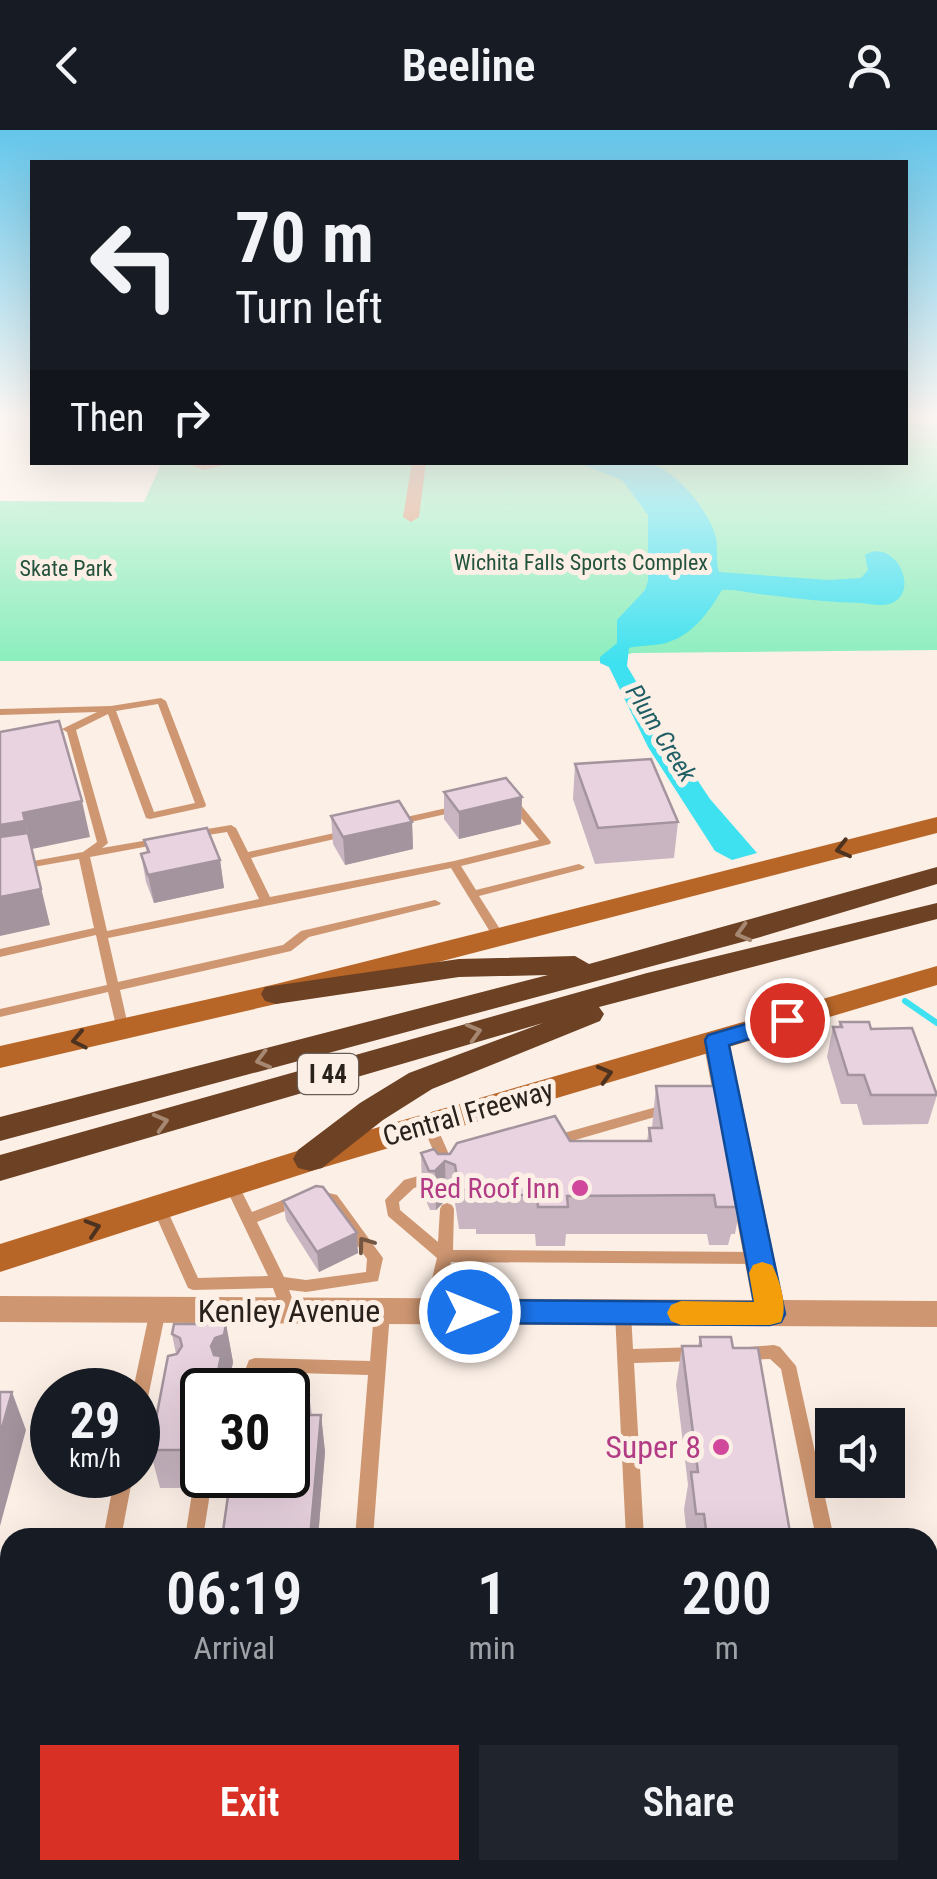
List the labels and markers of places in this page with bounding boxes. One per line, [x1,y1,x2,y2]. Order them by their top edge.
pin [745,978,830,1063]
place label: Red Roof Inn [419,1172,560,1205]
marker: Red Roof Inn [569,1177,591,1199]
place label: Super 8 [605,1428,701,1466]
marker: Super 8 [710,1436,732,1458]

